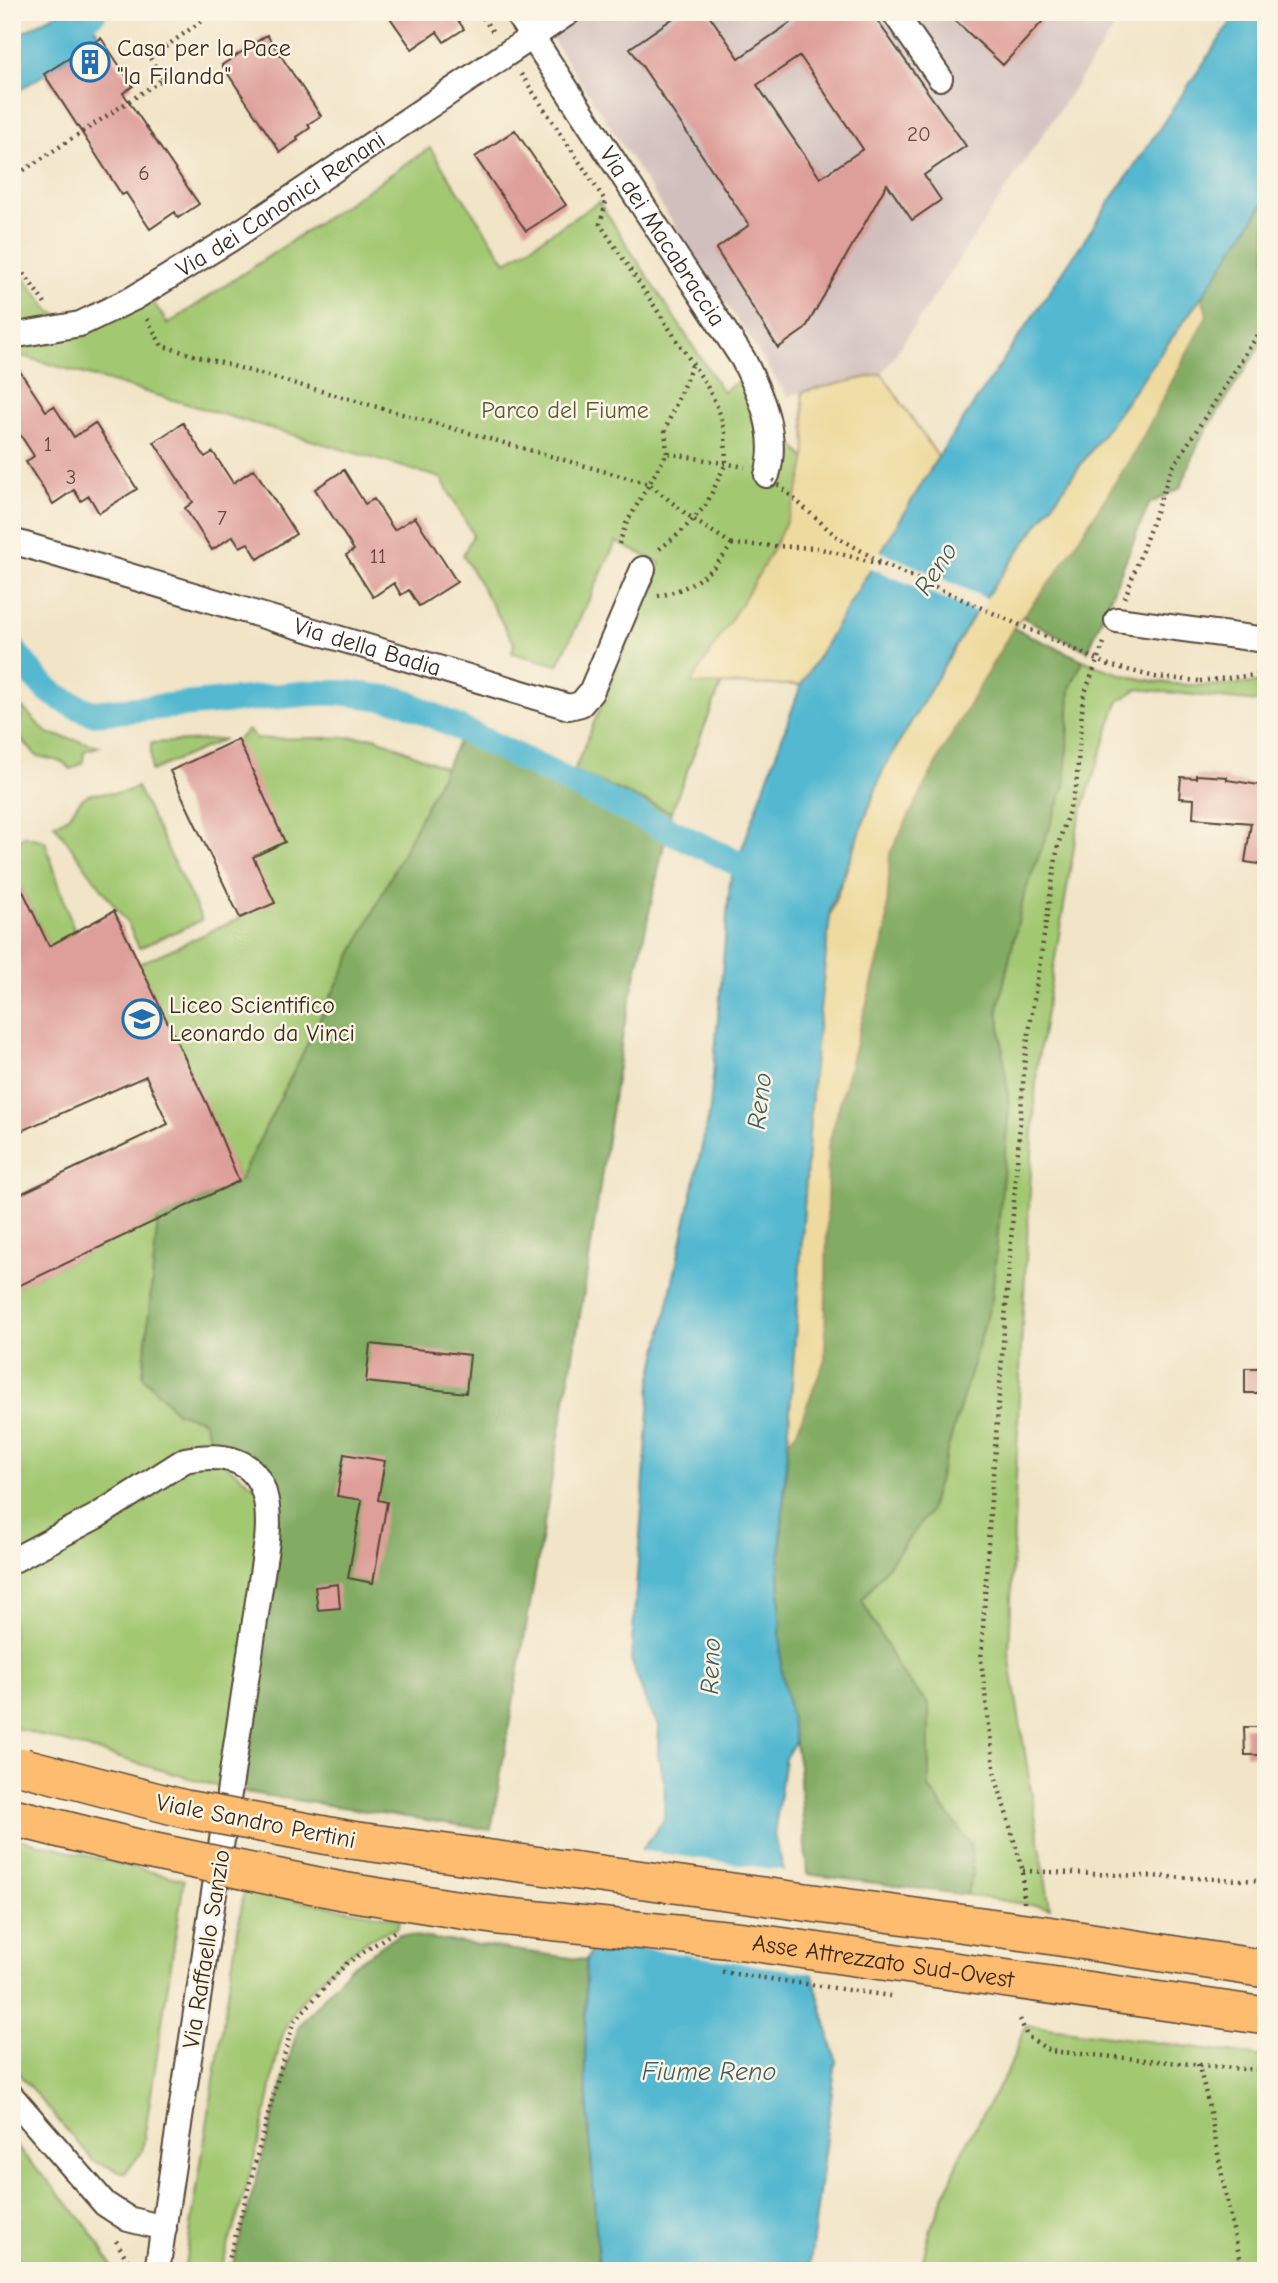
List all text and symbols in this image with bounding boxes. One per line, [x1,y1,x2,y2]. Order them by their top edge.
place label: Casa per la Pace "la Filanda" [117,34,291,90]
building icon: Casa per la Pace "la Filanda" [69,41,111,83]
house number: 20 [907,122,931,146]
street label: Via dei Canonici Renani [171,125,390,283]
street label: Via dei Macabraccia [594,141,732,331]
house number: 6 [138,161,150,185]
park label: Parco del Fiume [481,396,649,424]
house number: 1 [44,432,52,456]
house number: 3 [66,465,76,489]
house number: 7 [217,506,227,530]
water label: Reno [908,537,964,601]
house number: 11 [370,544,386,568]
street label: Via della Badia [291,612,445,682]
place label: Liceo Scientifico Leonardo da Vinci [169,991,355,1047]
school or university icon: Liceo Scientifico Leonardo da Vinci [121,998,163,1040]
water label: Reno [742,1071,778,1131]
water label: Reno [695,1637,727,1695]
street label: Viale Sandro Pertini [154,1788,358,1854]
street label: Via Raffaello Sanzio [176,1847,236,2051]
street label: Asse Attrezzato Sud-Ovest [751,1928,1017,1994]
water label: Fiume Reno [642,2057,776,2087]

